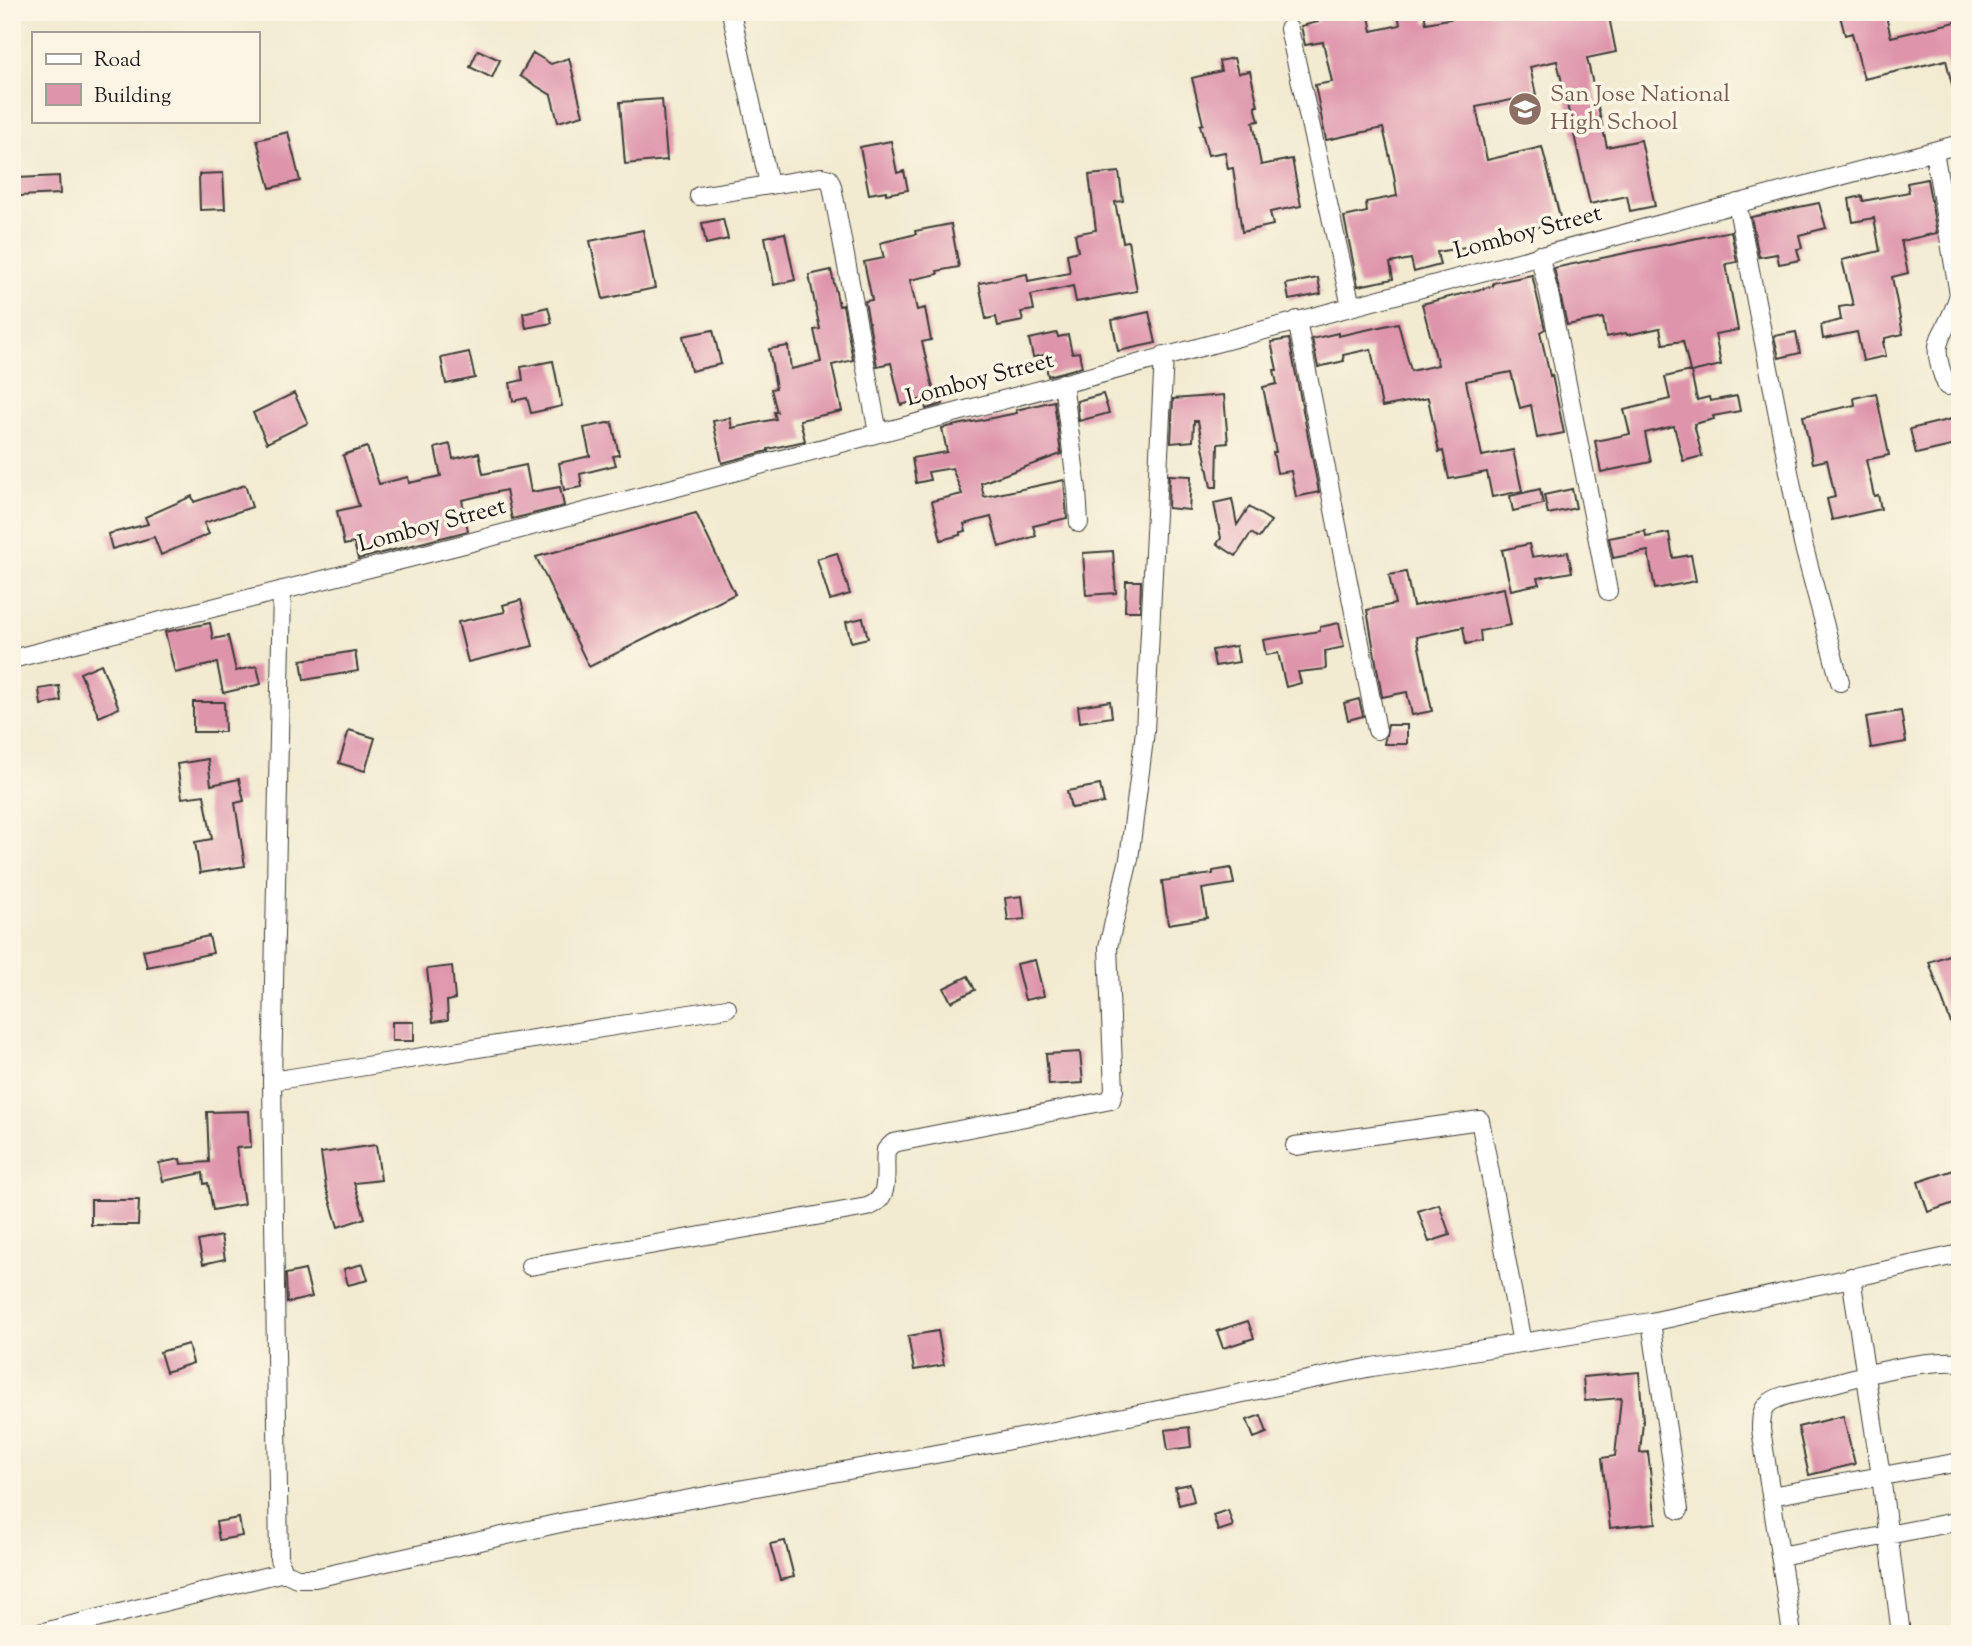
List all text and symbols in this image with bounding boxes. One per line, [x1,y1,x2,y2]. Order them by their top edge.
legend [32,32,259,122]
text: Road [94,46,141,76]
place label: San Jose National High School [1550,78,1731,140]
text: Building [94,82,171,112]
school or university icon: San Jose National High School [1506,90,1544,128]
street label: Lomboy Street [1450,197,1606,269]
street label: Lomboy Street [902,344,1058,416]
street label: Lomboy Street [354,490,510,562]

